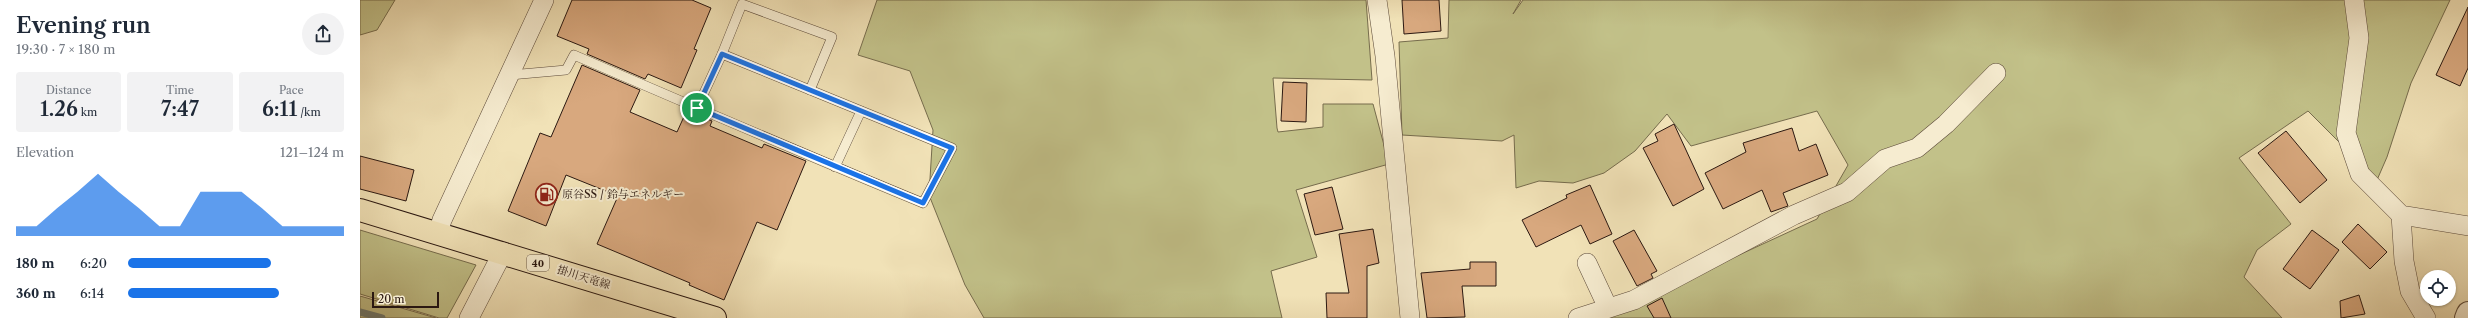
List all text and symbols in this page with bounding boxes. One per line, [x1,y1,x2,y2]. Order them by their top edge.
text: Evening run [16,12,151,39]
button: share [302,13,344,55]
text: 19:30 · 7 × 180 m [16,41,115,57]
text: Distance [46,83,91,97]
text: Time [166,83,194,97]
text: Pace [279,83,304,97]
pin [680,91,714,125]
text: 1.26 [40,97,78,121]
text: 7:47 [161,97,199,121]
text: 6:11 [262,97,297,121]
icon: arrive [686,97,708,119]
text: km [78,105,97,119]
text: /km [297,105,321,119]
text: Elevation [16,144,74,160]
text: 121–124 m [280,144,344,160]
fuel station icon: 原谷SS / 鈴与エネルギー [534,181,560,207]
place label: 原谷SS / 鈴与エネルギー [562,187,684,201]
text: 180 m [16,255,54,271]
text: 6:20 [80,255,107,271]
road number: 40 [527,255,549,271]
street label: 掛川天竜線 [556,262,612,292]
map controls [2420,270,2456,306]
button: locate [2420,270,2456,306]
text: 360 m [16,285,56,301]
text: 6:14 [80,285,104,301]
scale bar [372,290,439,309]
text: 20 m [378,292,404,306]

